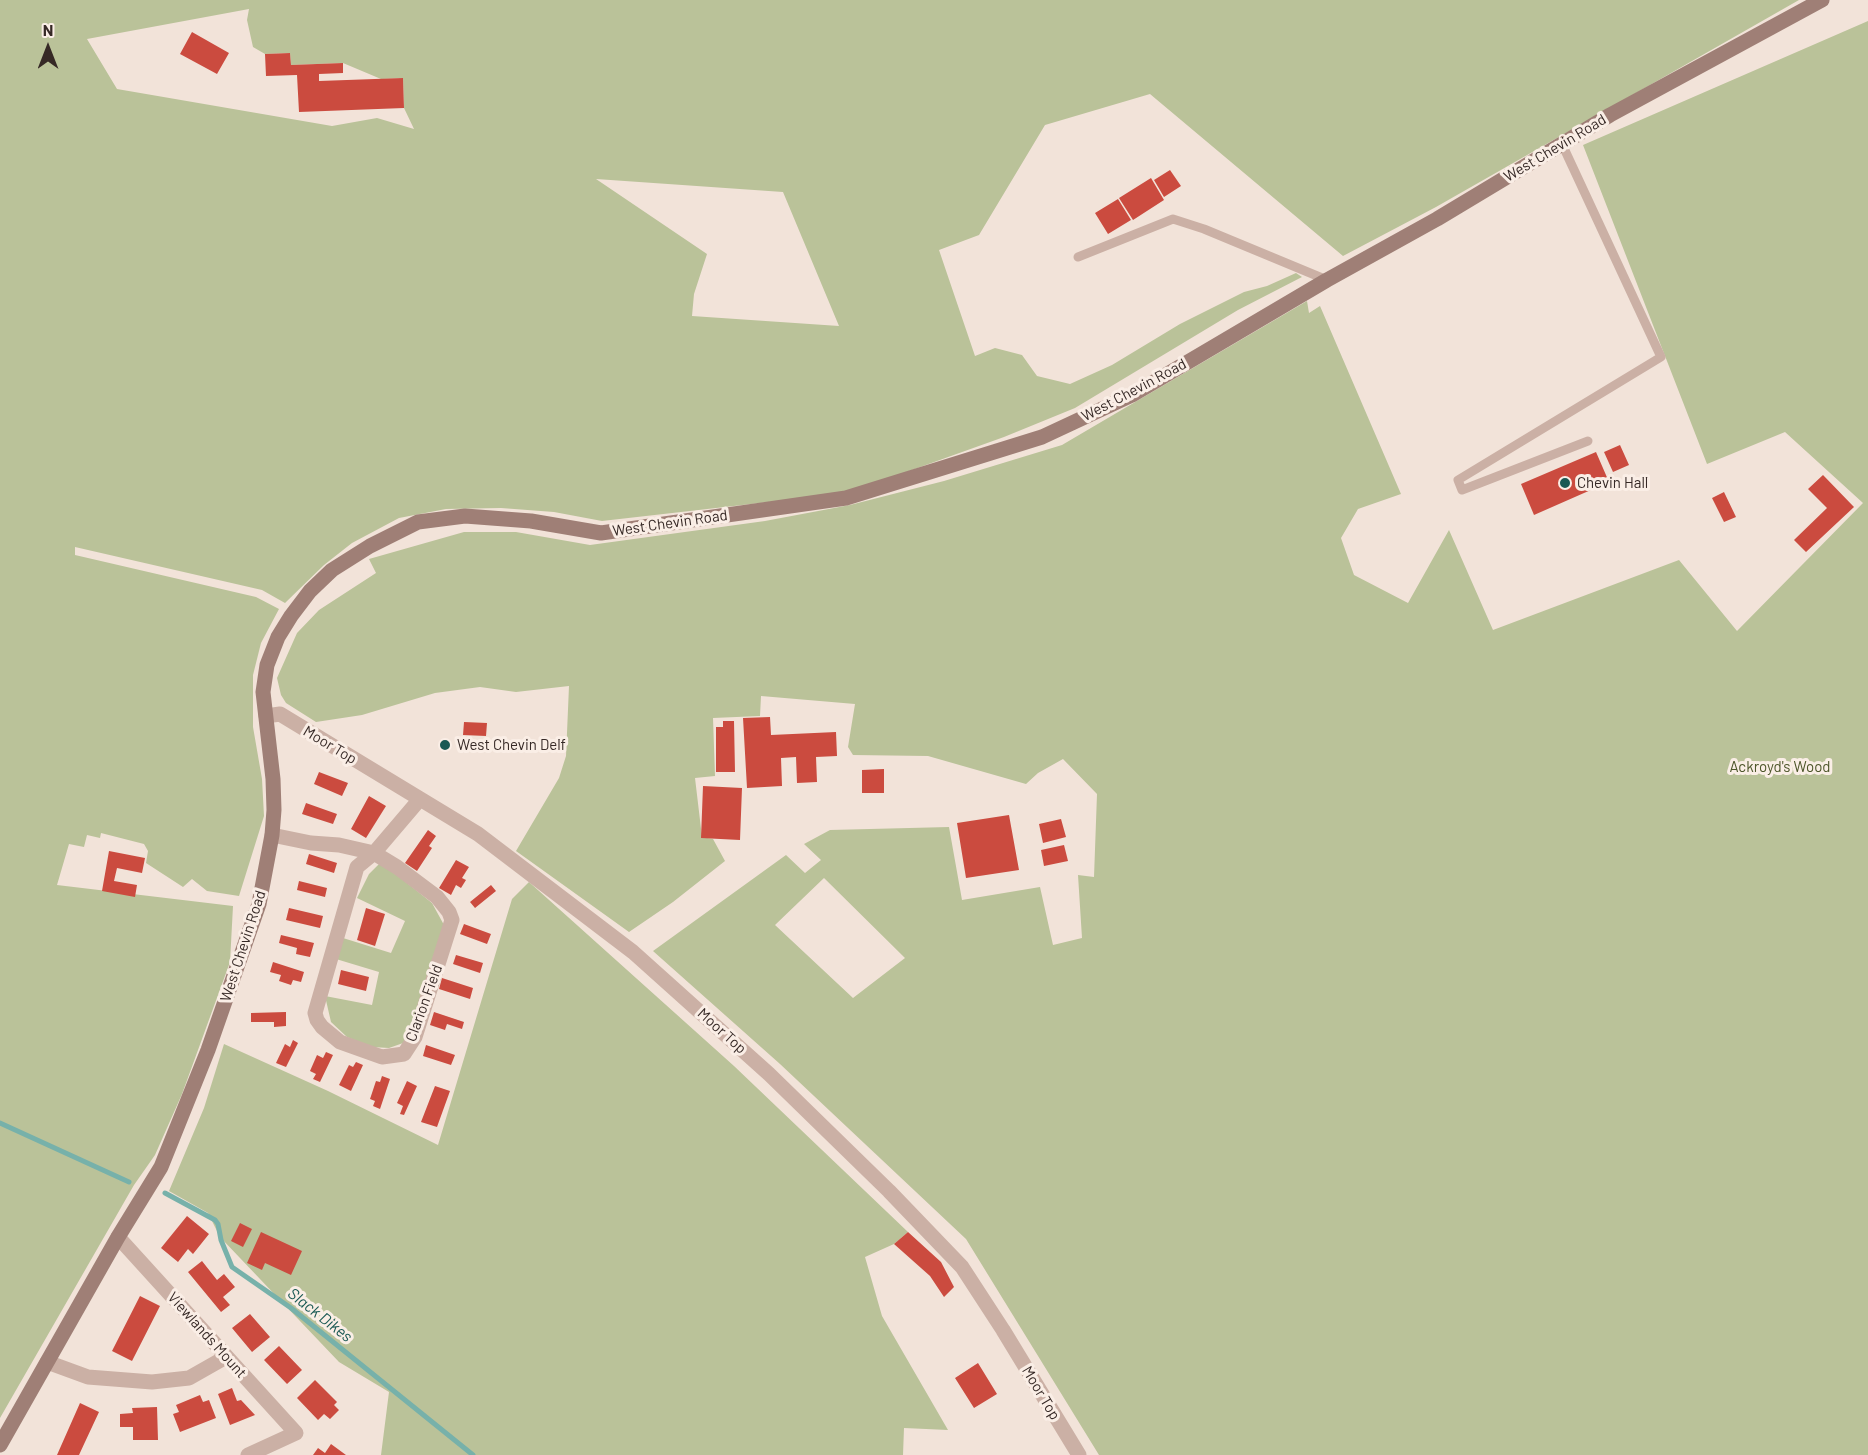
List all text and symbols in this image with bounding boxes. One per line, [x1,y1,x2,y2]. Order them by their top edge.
north arrow [18,18,78,78]
text: N [43,20,53,39]
street label: West Chevin Road [1501,110,1609,186]
street label: West Chevin Road [1079,355,1189,425]
place label: Chevin Hall [1577,474,1648,492]
marker: Chevin Hall [1558,476,1572,490]
street label: West Chevin Road [611,506,729,540]
street label: Moor Top [300,722,360,768]
place label: West Chevin Delf [457,736,566,754]
marker: West Chevin Delf [438,738,452,752]
park label: Ackroyd's Wood [1729,758,1831,776]
street label: West Chevin Road [217,888,269,1004]
street label: Clarion Field [402,962,446,1044]
street label: Moor Top [694,1004,750,1058]
water label: Slack Dikes [284,1284,356,1346]
street label: Viewlands Mount [164,1288,250,1382]
street label: Moor Top [1018,1363,1064,1423]

